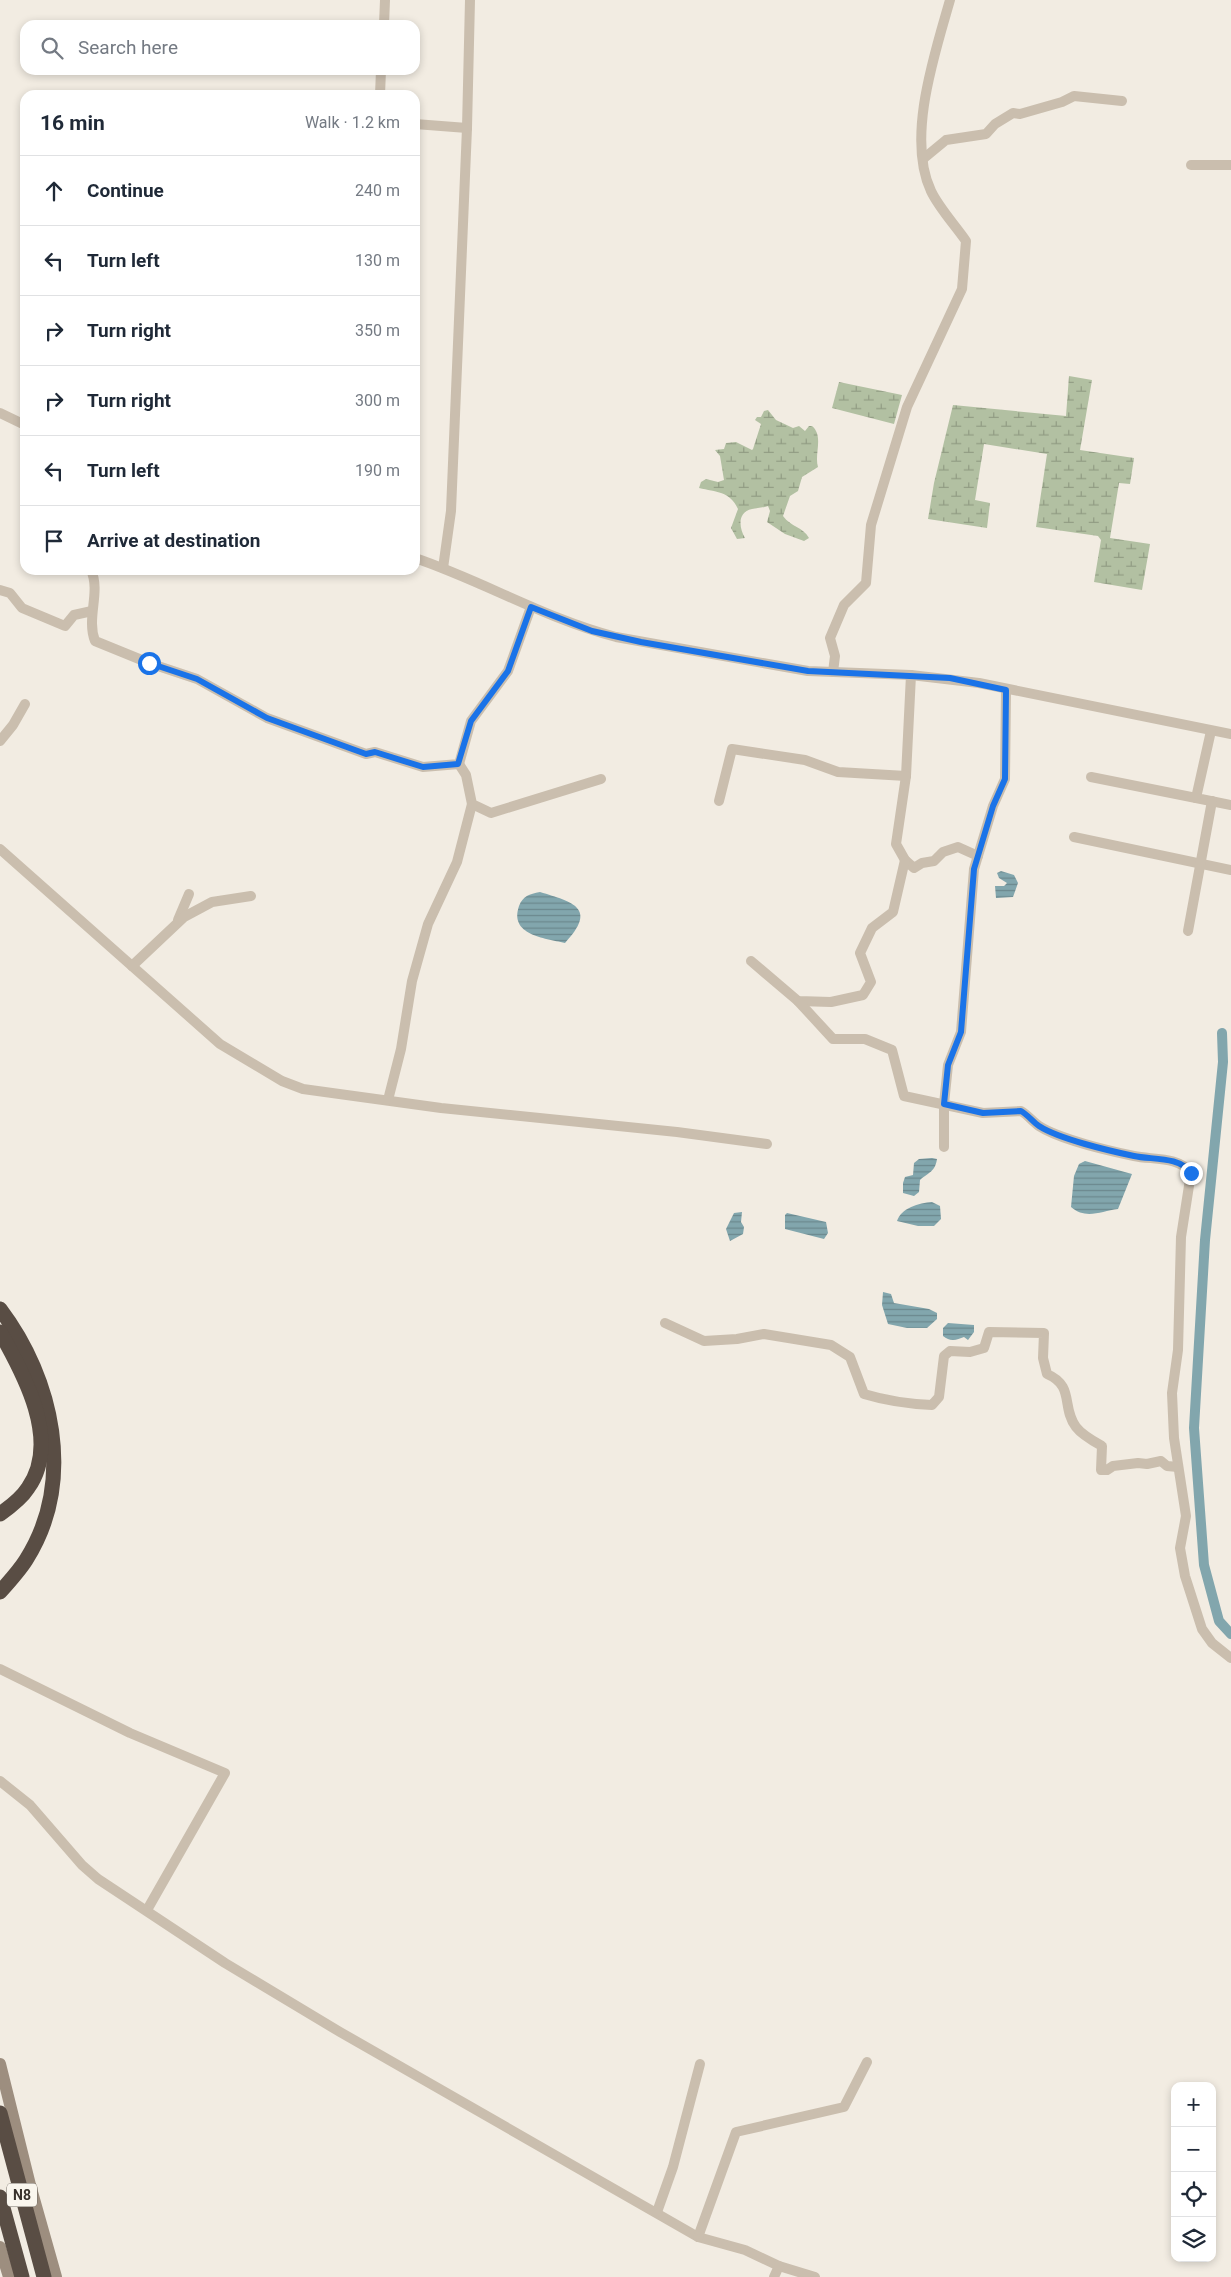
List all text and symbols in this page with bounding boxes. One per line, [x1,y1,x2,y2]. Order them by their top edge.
search box [20,20,420,75]
icon: search [38,34,66,62]
text: Search here [78,36,178,59]
text: 16 min [40,111,105,135]
text: Walk · 1.2 km [305,113,400,132]
icon: ahead [40,177,68,205]
text: Continue [87,179,164,202]
text: 240 m [355,181,400,200]
icon: left [40,247,68,275]
text: Turn left [87,249,160,272]
text: 130 m [355,251,400,270]
icon: right [40,317,68,345]
text: Turn right [87,319,171,342]
text: 350 m [355,321,400,340]
icon: right [40,387,68,415]
text: Turn right [87,389,171,412]
text: 300 m [355,391,400,410]
icon: left [40,457,68,485]
text: Turn left [87,459,160,482]
text: 190 m [355,461,400,480]
icon: arrive [40,527,68,555]
text: Arrive at destination [87,529,260,552]
route start [138,652,161,675]
route end [1180,1162,1203,1185]
map controls [1171,2082,1216,2262]
button: + [1171,2082,1216,2127]
button: − [1171,2127,1216,2172]
button: locate [1171,2172,1216,2217]
road number: N8 [7,2184,37,2206]
button: layers [1171,2217,1216,2262]

